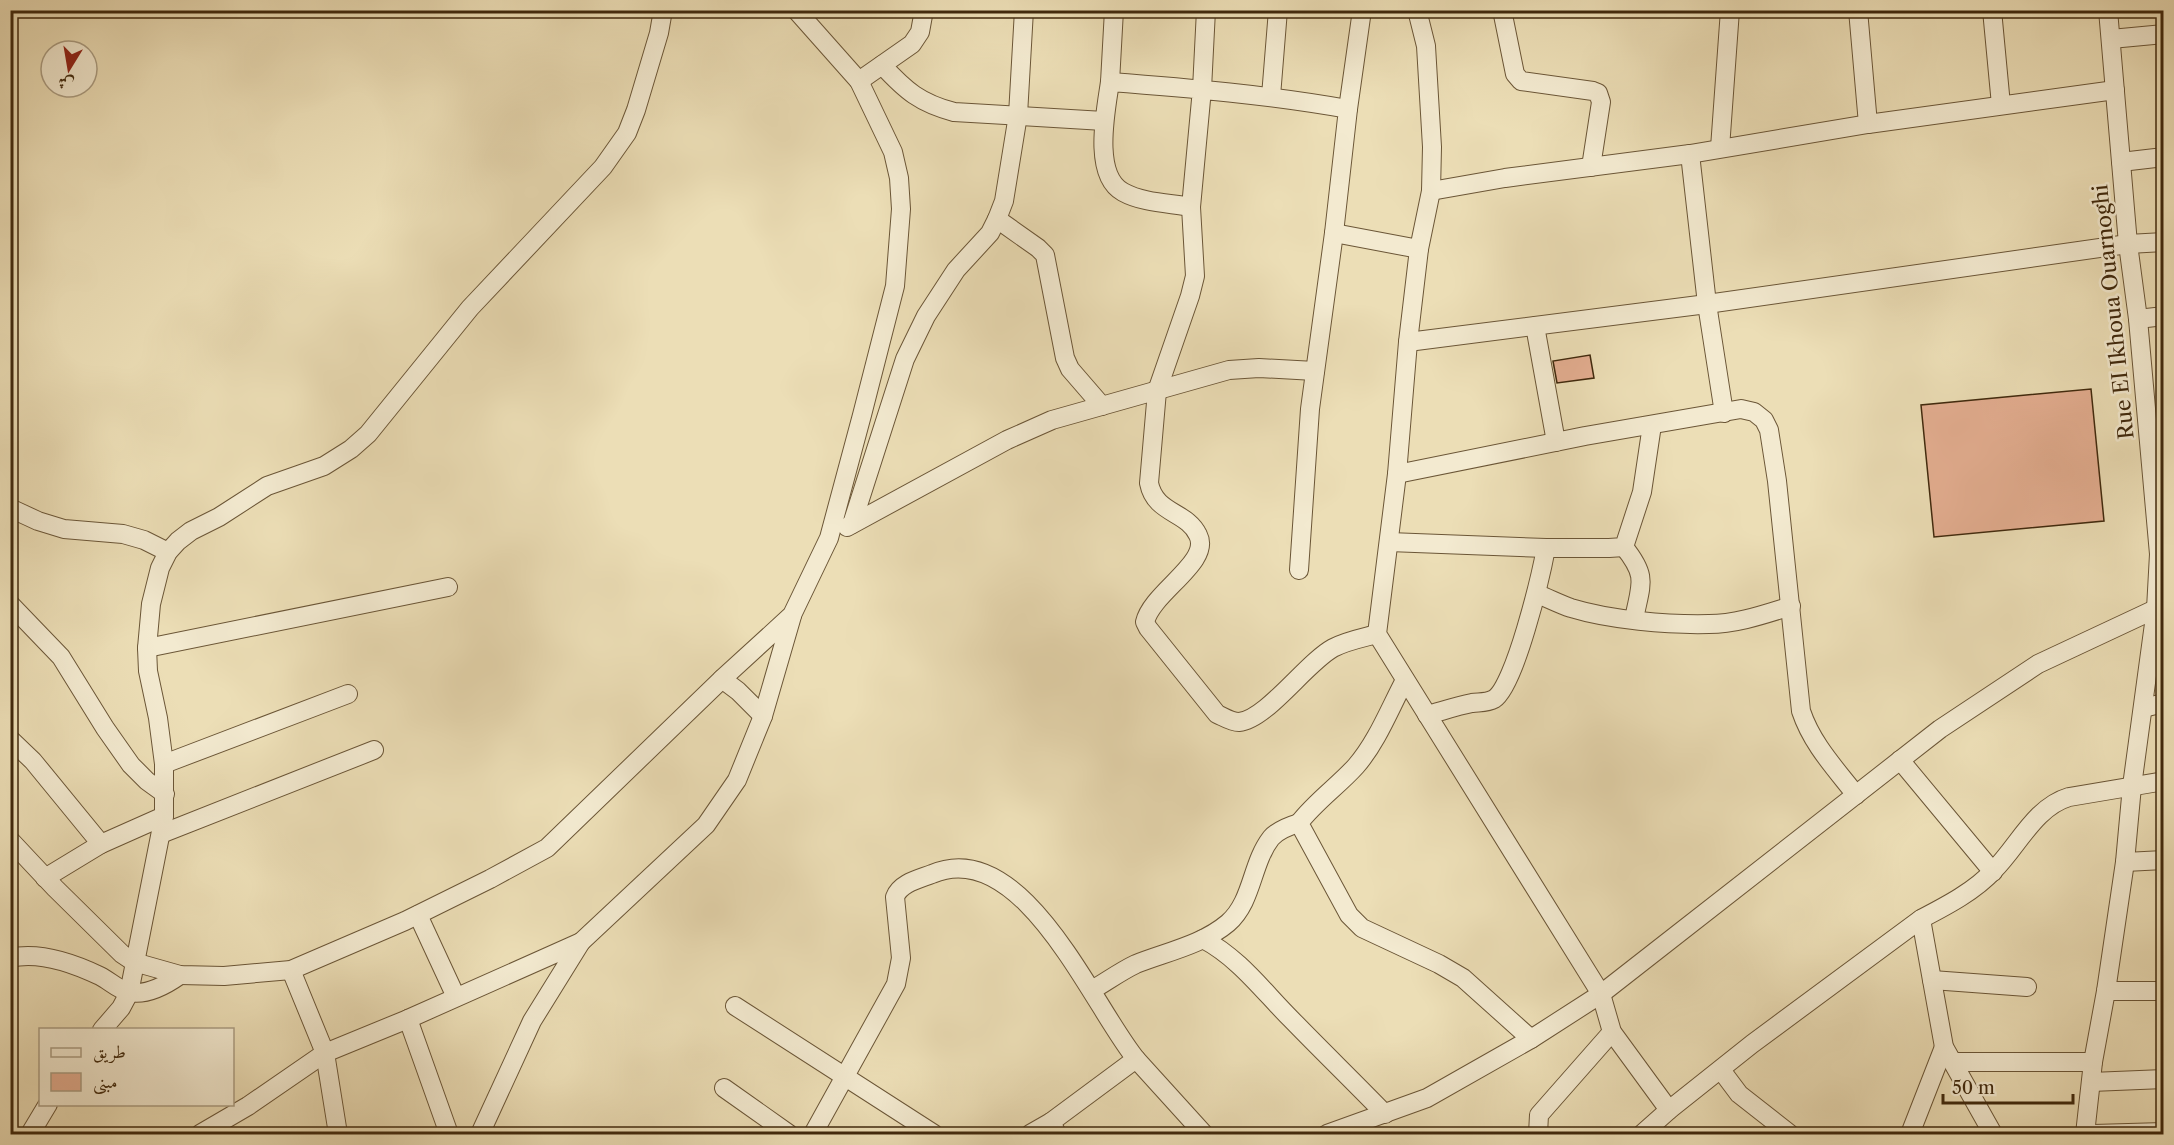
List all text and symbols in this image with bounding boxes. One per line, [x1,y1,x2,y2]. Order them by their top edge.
north arrow [39,39,99,99]
text: ش [56,72,76,95]
street label: Rue EI Ikhoua Ouarnoghi [2087,183,2139,441]
legend [39,1028,234,1106]
text: طريق [93,1041,126,1064]
scale bar [1943,1067,2074,1105]
text: مبنى [93,1071,118,1095]
text: 50 m [1952,1077,1995,1099]

